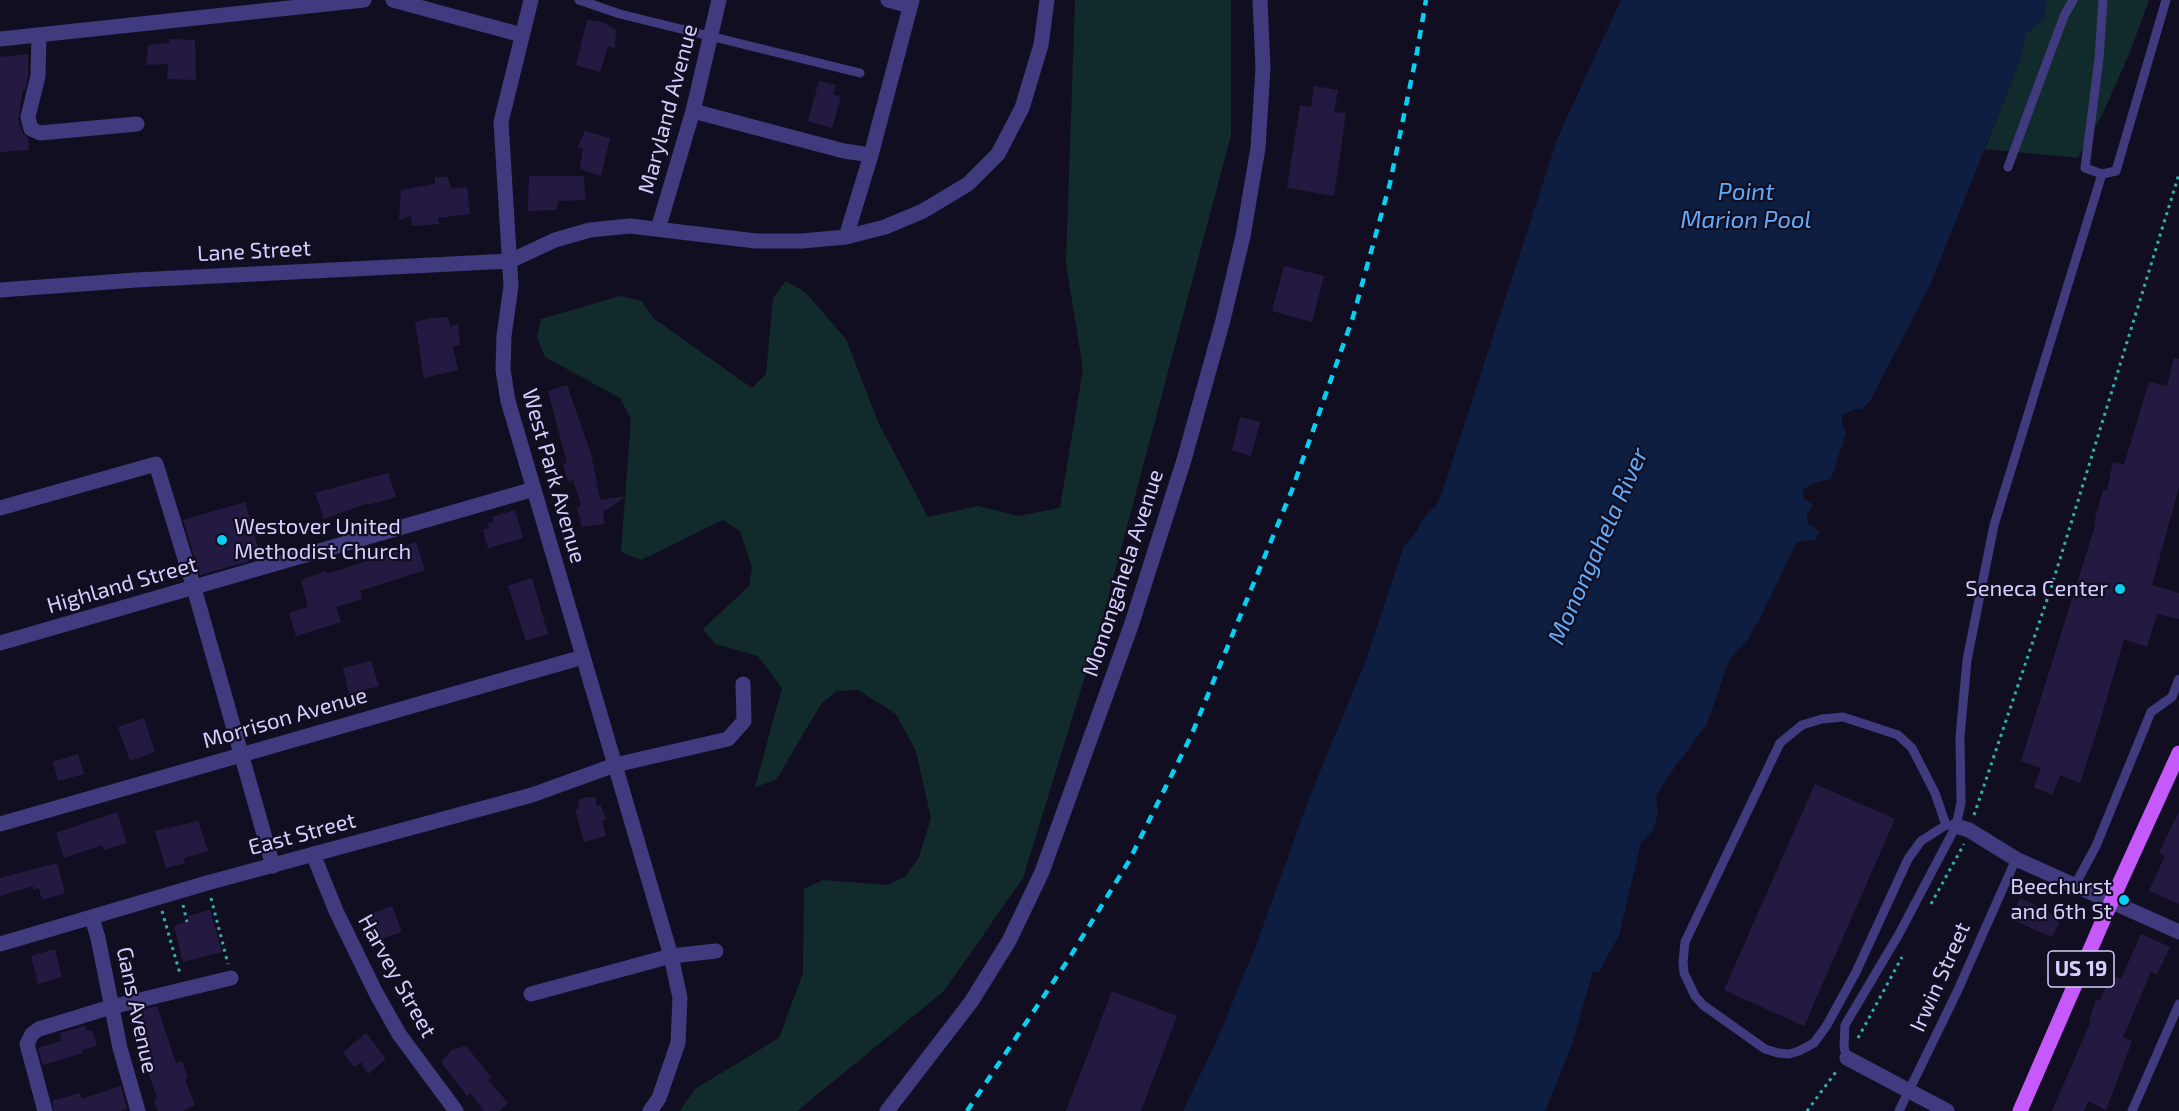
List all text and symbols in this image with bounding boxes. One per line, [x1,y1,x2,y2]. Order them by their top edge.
street label: Maryland Avenue [633,21,703,197]
water label: Point Marion Pool [1680,178,1812,234]
street label: Lane Street [196,235,312,267]
street label: West Park Avenue [516,386,592,566]
water label: Monongahela River [1542,443,1654,649]
street label: Monongahela Avenue [1077,466,1169,680]
place label: Westover United Methodist Church [234,514,411,566]
marker: Westover United Methodist Church [215,533,229,547]
street label: Highland Street [44,551,200,619]
place label: Seneca Center [1965,576,2108,602]
marker: Seneca Center [2113,582,2127,596]
street label: Morrison Avenue [200,682,370,754]
street label: East Street [245,807,359,861]
place label: Beechurst and 6th St [2010,874,2112,926]
marker: Beechurst and 6th St [2117,893,2131,907]
street label: Harvey Street [352,910,442,1042]
street label: Irwin Street [1904,918,1976,1036]
street label: Gans Avenue [111,944,163,1076]
road number: US 19 [2048,951,2114,987]

